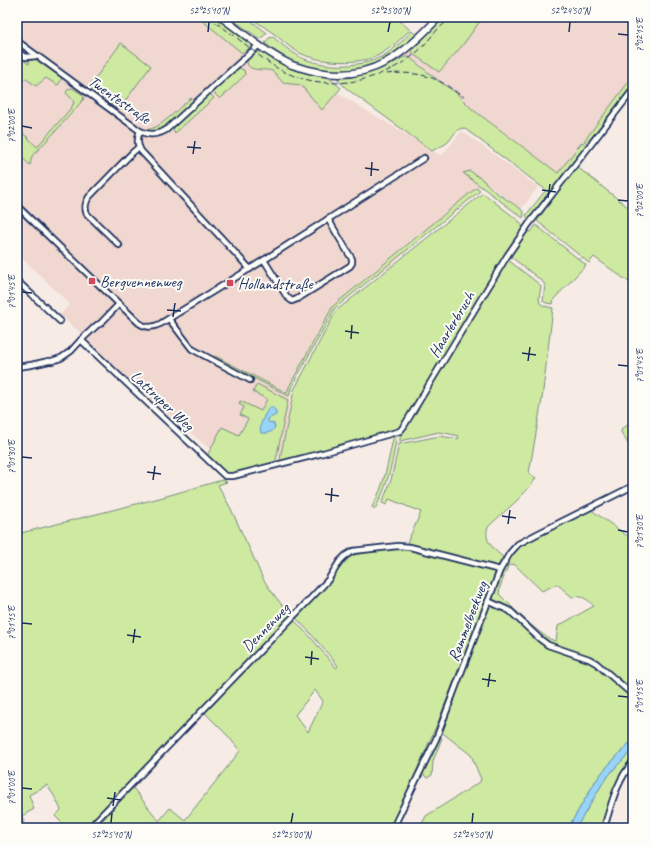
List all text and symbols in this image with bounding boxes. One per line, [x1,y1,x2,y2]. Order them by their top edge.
text: 52°25'10"N [189,4,231,17]
text: 52°25'00"N [370,4,412,17]
text: 52°24'50"N [550,4,592,17]
text: 7°02'15"E [633,16,646,52]
street label: Twentestraße [84,71,156,130]
text: 7°02'00"E [5,107,18,143]
text: 7°02'00"E [633,182,646,218]
place label: Bergvennenweg [100,272,183,292]
text: 7°01'45"E [5,273,18,309]
place label: Hollandstraße [238,274,314,294]
marker: Bergvennenweg [87,276,97,286]
marker: Hollandstraße [225,278,235,288]
street label: Haarlerbruch [424,286,480,361]
text: 7°01'45"E [633,347,646,383]
street label: Lattruper Weg [126,366,199,436]
text: 7°01'30"E [5,438,18,474]
text: 7°01'30"E [633,513,646,549]
street label: Rammelbeekweg [443,577,493,664]
street label: Dennenweg [237,598,295,656]
text: 7°01'15"E [5,604,18,640]
text: 7°01'15"E [633,678,646,714]
text: 7°01'00"E [5,769,18,805]
text: 52°25'10"N [91,828,133,841]
text: 52°25'00"N [271,828,313,841]
text: 52°24'50"N [452,828,494,841]

